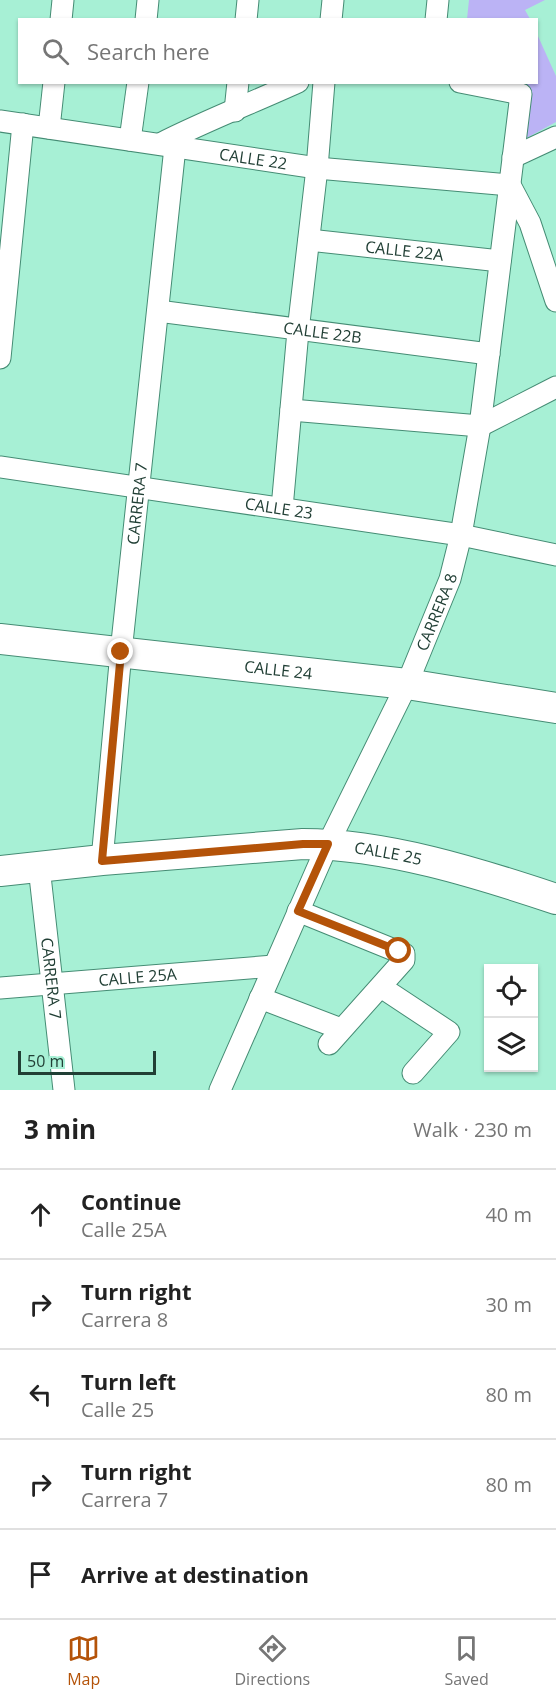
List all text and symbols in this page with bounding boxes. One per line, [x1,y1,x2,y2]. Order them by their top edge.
search box [18,18,538,84]
icon: search [39,35,72,68]
text: Search here [87,36,210,66]
street label: CALLE 22 [218,143,289,174]
street label: CALLE 22A [364,235,445,266]
street label: CALLE 22B [282,316,363,348]
street label: CARRERA 7 [122,462,152,546]
street label: CALLE 23 [244,492,314,524]
street label: CARRERA 8 [411,571,462,654]
route end [107,638,133,664]
street label: CALLE 24 [243,655,313,684]
street label: CALLE 25 [353,836,424,870]
street label: CARRERA 7 [36,936,67,1020]
route start [385,937,411,963]
street label: CALLE 25A [98,963,178,991]
map controls [484,964,538,1072]
button: locate [484,964,538,1018]
button: layers [484,1018,538,1072]
scale bar [18,1048,156,1076]
text: 50 m [27,1050,64,1072]
text: 3 min [24,1111,96,1147]
text: Walk · 230 m [413,1116,532,1143]
text: Continue [81,1186,181,1216]
icon: ahead [24,1198,57,1231]
text: 40 m [485,1201,532,1228]
text: Calle 25A [81,1216,167,1243]
text: Turn right [81,1276,192,1306]
icon: right [24,1288,57,1321]
text: 30 m [485,1291,532,1318]
text: Carrera 8 [81,1306,168,1333]
text: Turn left [81,1366,176,1396]
icon: left [24,1378,57,1411]
text: 80 m [485,1381,532,1408]
text: Calle 25 [81,1396,154,1423]
text: Turn right [81,1456,192,1486]
icon: right [24,1468,57,1501]
text: 80 m [485,1471,532,1498]
text: Carrera 7 [81,1486,168,1513]
icon: arrive [24,1558,57,1591]
text: Arrive at destination [81,1559,309,1589]
tab: Map [67,1632,100,1690]
tab: Directions [235,1632,310,1690]
tab: Saved [444,1632,489,1690]

